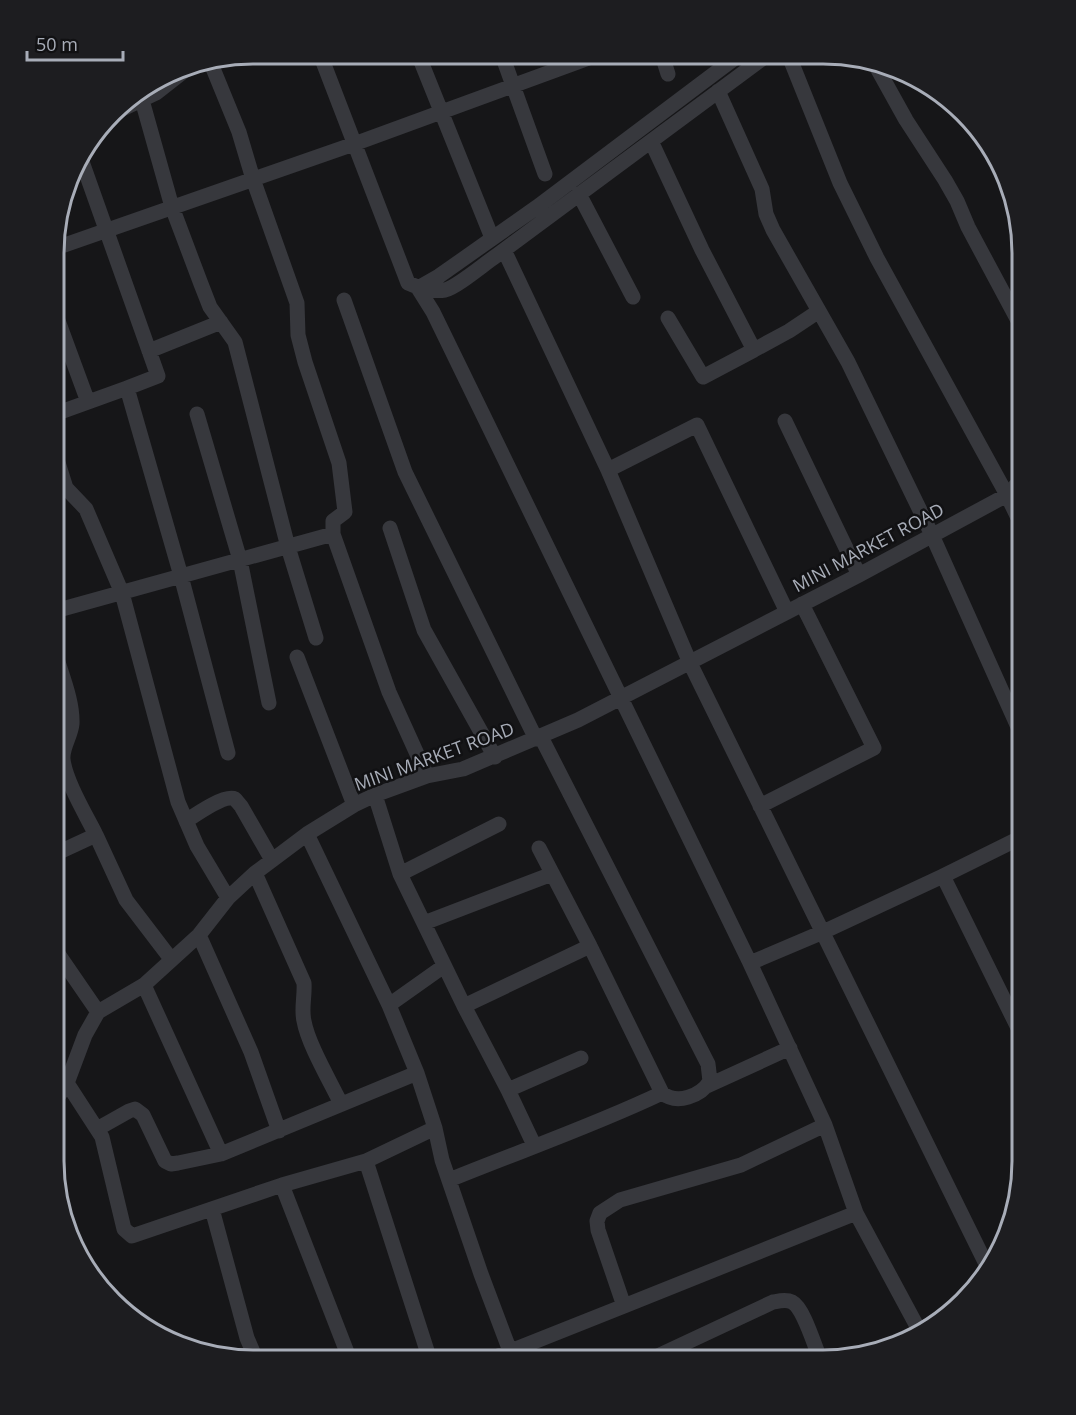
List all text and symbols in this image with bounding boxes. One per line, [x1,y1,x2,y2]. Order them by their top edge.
scale bar [27,24,123,62]
text: 50 m [36,32,78,56]
street label: MINI MARKET ROAD [788,497,948,597]
street label: MINI MARKET ROAD [351,716,517,796]

